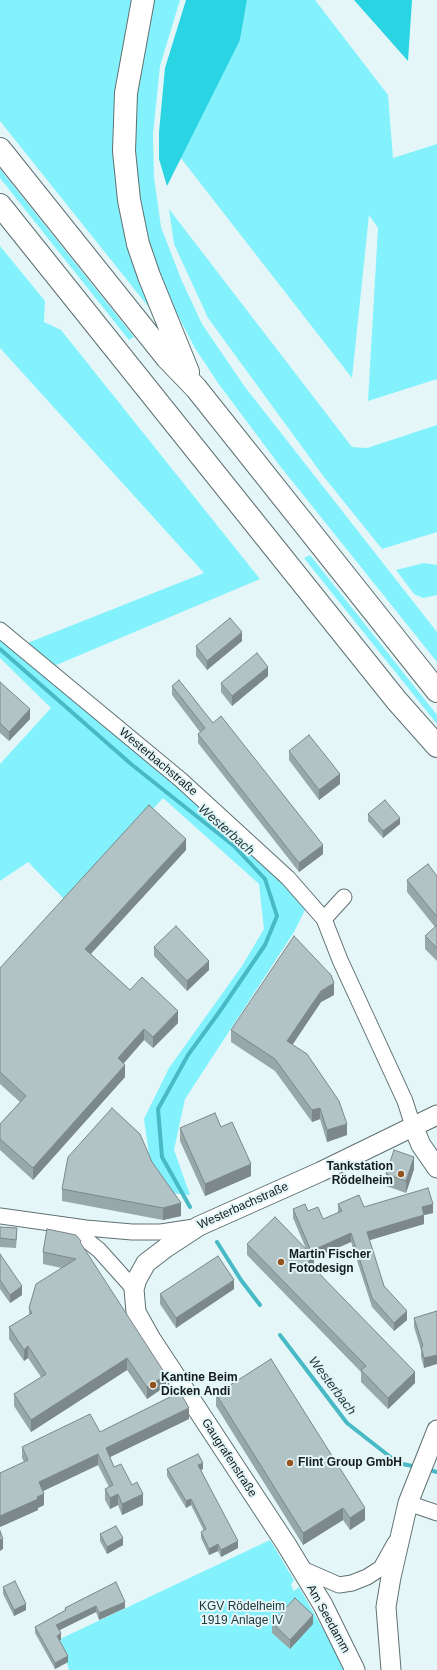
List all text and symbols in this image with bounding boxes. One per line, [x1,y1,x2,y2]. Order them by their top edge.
street label: Westerbachstraße [116,725,200,799]
water label: Westerbach [195,801,257,859]
place label: Tankstation Rödelheim [327,1160,393,1188]
marker: Tankstation Rödelheim [396,1169,406,1179]
street label: Westerbachstraße [195,1180,291,1232]
place label: Martin Fischer Fotodesign [289,1248,371,1276]
marker: Martin Fischer Fotodesign [276,1257,286,1267]
water label: Westerbach [305,1354,359,1418]
place label: Kantine Beim Dicken Andi [161,1371,238,1399]
marker: Kantine Beim Dicken Andi [148,1380,158,1390]
street label: Gaugrafenstraße [198,1416,260,1500]
place label: Flint Group GmbH [298,1456,402,1470]
marker: Flint Group GmbH [285,1458,295,1468]
street label: Am Seedamm [303,1582,353,1656]
park label: KGV Rödelheim 1919 Anlage IV [199,1600,285,1628]

